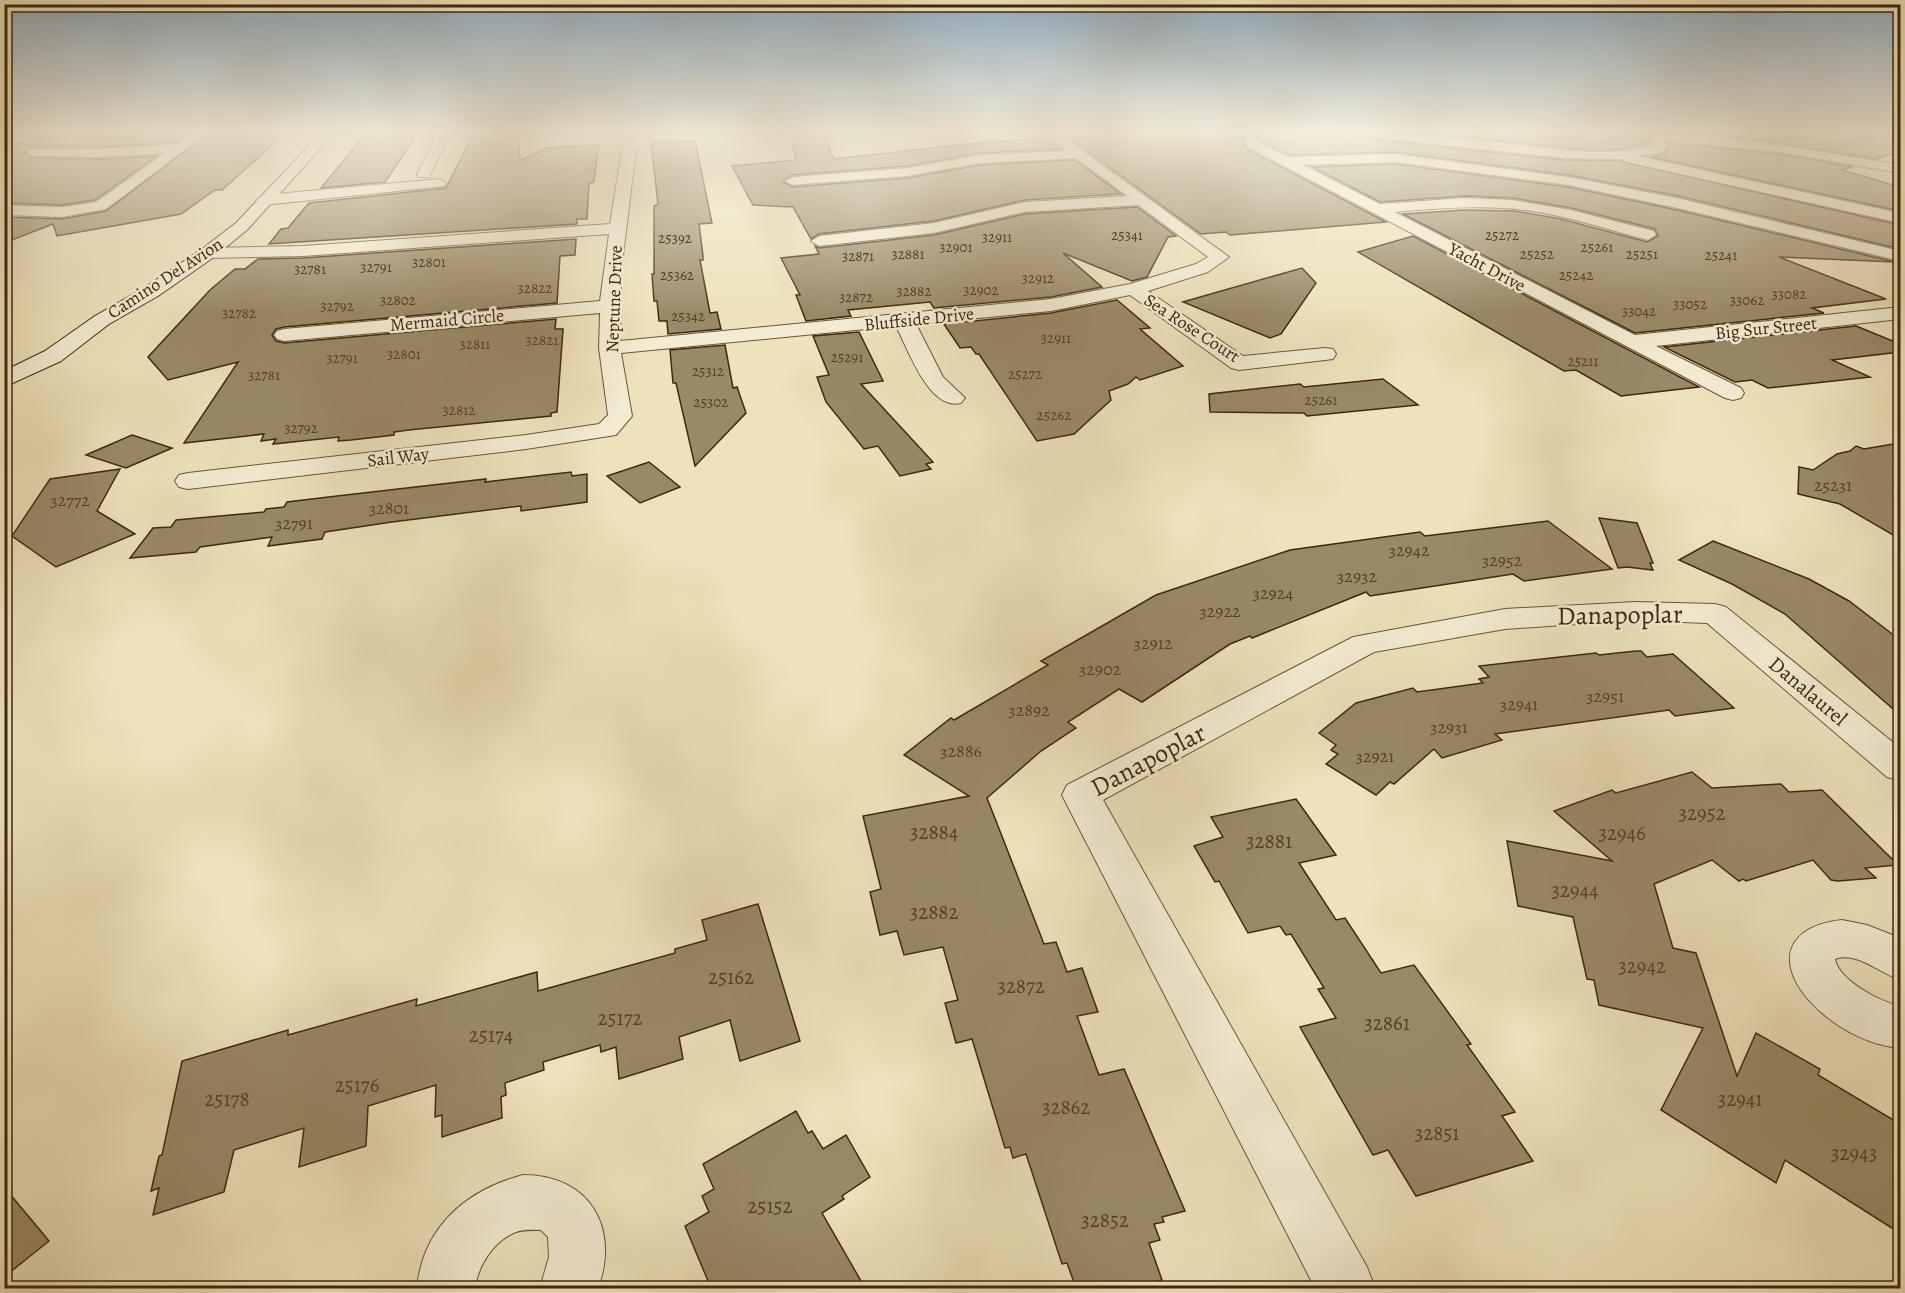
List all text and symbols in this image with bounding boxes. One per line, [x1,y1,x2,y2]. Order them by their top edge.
house number: 25341 [1111,225,1143,245]
house number: 25272 [1485,225,1519,245]
house number: 32911 [982,227,1012,247]
house number: 25392 [658,228,692,248]
street label: Camino Del Avion [103,232,227,324]
street label: Yacht Drive [1443,236,1530,297]
house number: 32901 [939,237,973,257]
house number: 25261 [1581,237,1613,257]
house number: 32881 [891,244,925,264]
house number: 25252 [1520,244,1554,264]
house number: 25251 [1626,244,1658,264]
street label: Neptune Drive [600,245,628,353]
house number: 25241 [1705,245,1737,265]
house number: 32871 [842,246,874,266]
house number: 32801 [412,252,446,272]
house number: 32791 [360,257,392,277]
house number: 32781 [294,259,326,279]
house number: 25362 [660,265,694,285]
house number: 25242 [1559,265,1593,285]
house number: 32912 [1022,268,1054,288]
house number: 32822 [518,278,552,298]
house number: 32902 [963,280,999,300]
house number: 32882 [896,281,932,301]
house number: 33082 [1772,284,1806,304]
house number: 32872 [839,287,873,307]
street label: Sea Rose Court [1139,288,1245,368]
house number: 32802 [380,290,416,310]
house number: 33062 [1730,290,1764,310]
house number: 33052 [1673,294,1707,314]
house number: 32792 [320,296,354,316]
street label: Bluffside Drive [863,301,975,337]
house number: 33042 [1622,301,1656,321]
house number: 32782 [222,303,256,323]
street label: Mermaid Circle [389,303,505,337]
house number: 25342 [671,306,705,326]
street label: Big Sur Street [1714,311,1818,345]
house number: 32911 [1041,328,1071,348]
house number: 32821 [526,330,558,350]
house number: 32811 [460,334,490,354]
house number: 32801 [387,344,421,364]
house number: 25291 [831,347,863,367]
house number: 32791 [326,348,358,368]
house number: 25211 [1568,351,1598,371]
house number: 25312 [692,361,724,381]
house number: 25272 [1008,364,1042,384]
house number: 32781 [248,365,280,385]
house number: 25261 [1305,390,1337,410]
house number: 25302 [694,392,728,412]
house number: 32812 [443,400,475,420]
house number: 25262 [1037,405,1071,425]
house number: 32792 [284,418,318,438]
street label: Sail Way [366,441,431,473]
house number: 25231 [1814,473,1852,497]
house number: 32772 [50,488,90,512]
house number: 32801 [369,496,409,520]
house number: 32791 [275,511,313,535]
house number: 32942 [1389,538,1430,562]
house number: 32952 [1482,548,1523,572]
house number: 32932 [1337,564,1378,588]
house number: 32924 [1253,581,1293,605]
street label: Danapoplar [1557,596,1683,634]
house number: 32922 [1199,599,1241,623]
house number: 32912 [1134,631,1173,655]
street label: Danalaurel [1763,650,1853,732]
house number: 32902 [1079,657,1122,681]
house number: 32951 [1586,684,1624,708]
house number: 32941 [1500,692,1538,716]
house number: 32892 [1008,698,1050,722]
street label: Danapoplar [1084,715,1212,805]
house number: 32931 [1430,715,1468,739]
house number: 32886 [940,739,982,763]
house number: 32921 [1356,744,1394,768]
house number: 32952 [1678,799,1726,827]
house number: 32884 [910,818,958,846]
house number: 32946 [1598,819,1646,847]
house number: 32881 [1246,827,1292,855]
house number: 32944 [1551,876,1599,904]
house number: 32882 [909,898,959,926]
house number: 32942 [1618,952,1666,980]
house number: 25162 [708,963,754,991]
house number: 32872 [997,972,1045,1000]
house number: 25172 [598,1004,643,1032]
house number: 32861 [1364,1009,1410,1037]
house number: 25174 [469,1021,513,1049]
house number: 25176 [335,1071,380,1099]
house number: 25178 [204,1085,250,1113]
house number: 32941 [1718,1085,1762,1113]
house number: 32862 [1042,1093,1090,1121]
house number: 32851 [1414,1119,1460,1147]
house number: 32943 [1831,1139,1877,1167]
house number: 25152 [747,1192,793,1220]
house number: 32852 [1081,1206,1129,1234]

